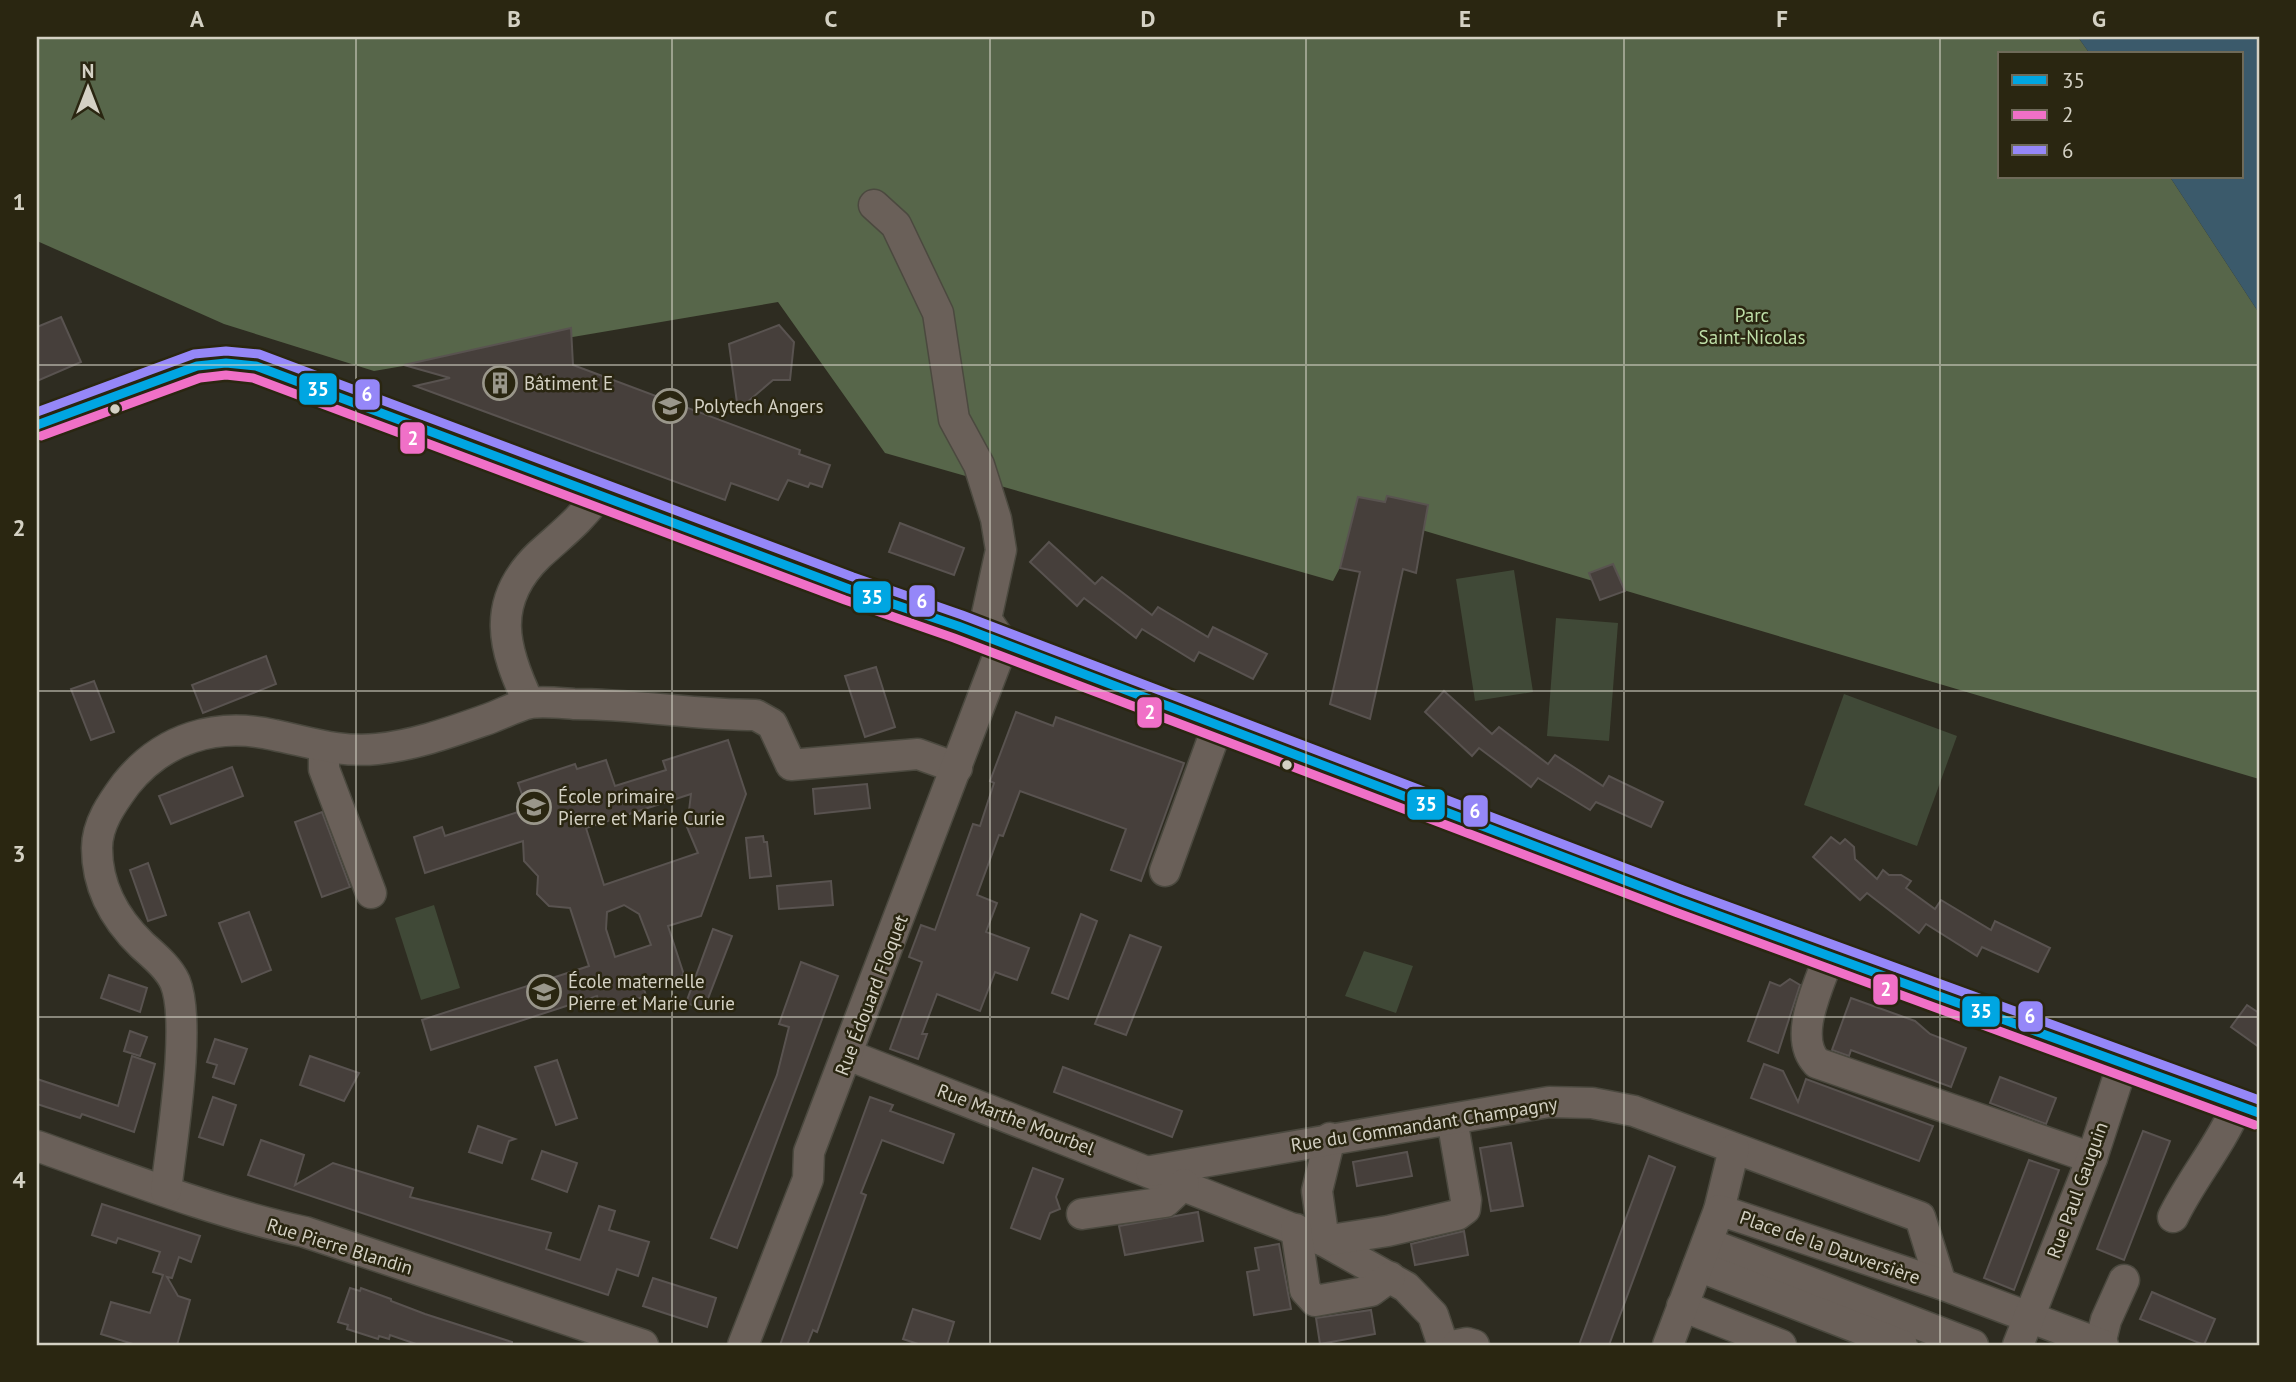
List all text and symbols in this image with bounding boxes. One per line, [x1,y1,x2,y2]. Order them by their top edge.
text: A [190,4,204,33]
text: B [507,4,521,33]
text: C [825,4,838,33]
text: D [1141,4,1155,33]
text: E [1459,4,1471,33]
text: F [1776,4,1788,33]
text: G [2092,4,2106,33]
north arrow [52,52,122,122]
legend [1998,52,2244,178]
text: N [82,59,94,83]
text: 35 [2062,67,2085,94]
text: 2 [2062,101,2073,128]
text: 6 [2062,137,2073,164]
text: 1 [12,187,26,216]
park label: Parc Saint-Nicolas [1699,303,1805,349]
building icon: Bâtiment E [481,364,519,402]
place label: Bâtiment E [524,371,613,395]
line badge: 35 [298,372,338,406]
text: 35 [307,377,329,401]
line badge: 6 [354,378,381,411]
text: 6 [362,382,372,406]
school or university icon: Polytech Angers [651,387,689,425]
place label: Polytech Angers [694,394,823,418]
unlabelled marker [108,402,122,416]
line badge: 2 [399,421,426,455]
text: 2 [408,426,418,450]
text: 2 [12,513,26,542]
line badge: 35 [852,580,892,614]
line badge: 6 [908,584,936,618]
text: 35 [861,585,883,609]
text: 6 [917,589,927,613]
line badge: 2 [1136,696,1163,729]
text: 2 [1145,700,1155,724]
unlabelled marker [1280,758,1294,772]
place label: École primaire Pierre et Marie Curie [558,784,725,830]
school or university icon: École primaire Pierre et Marie Curie [515,788,553,826]
line badge: 35 [1406,788,1446,821]
text: 35 [1415,792,1437,816]
line badge: 6 [1462,794,1489,828]
text: 6 [1470,799,1480,823]
text: 3 [12,839,26,868]
street label: Rue Édouard Floquet [829,911,913,1079]
place label: École maternelle Pierre et Marie Curie [568,969,735,1015]
school or university icon: École maternelle Pierre et Marie Curie [525,973,563,1011]
line badge: 2 [1872,973,1899,1006]
text: 2 [1881,977,1891,1001]
line badge: 35 [1961,995,2001,1028]
text: 35 [1970,999,1992,1023]
line badge: 6 [2017,1000,2044,1033]
text: 6 [2025,1004,2035,1028]
street label: Rue Marthe Mourbel [934,1078,1098,1160]
street label: Rue du Commandant Champagny [1289,1091,1559,1157]
street label: Rue Paul Gauguin [2041,1118,2113,1262]
text: 4 [12,1165,26,1194]
street label: Place de la Dauversière [1737,1205,1923,1289]
street label: Rue Pierre Blandin [264,1212,416,1280]

